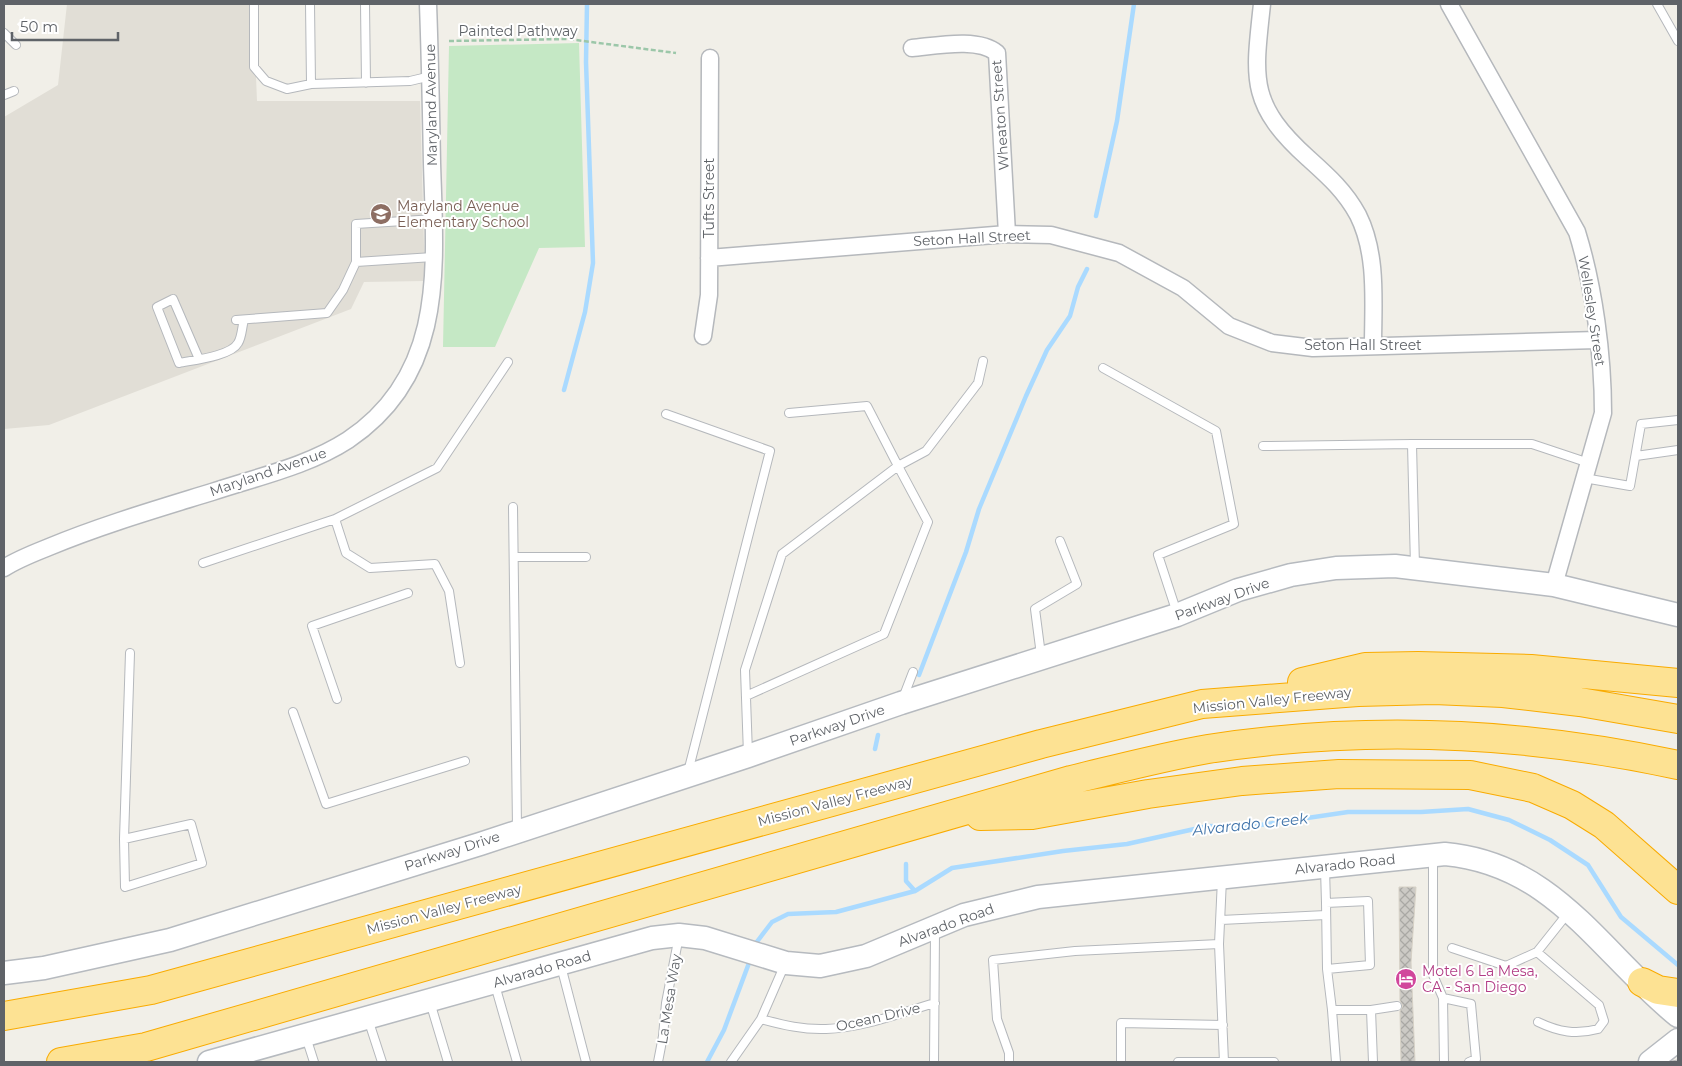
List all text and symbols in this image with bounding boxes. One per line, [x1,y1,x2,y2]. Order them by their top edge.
scale bar [12,10,119,42]
text: 50 m [20,17,58,36]
street label: Painted Pathway [458,22,578,40]
street label: Maryland Avenue [421,44,441,166]
street label: Wheaton Street [987,59,1013,171]
street label: Tufts Street [700,157,718,238]
place label: Maryland Avenue Elementary School [397,197,529,231]
school or university icon: Maryland Avenue Elementary School [369,202,393,226]
street label: Seton Hall Street [913,226,1031,250]
street label: Wellesley Street [1574,254,1610,368]
street label: Seton Hall Street [1304,336,1422,354]
street label: Maryland Avenue [207,444,329,500]
street label: Parkway Drive [1172,574,1272,624]
street label: Mission Valley Freeway [1192,683,1353,717]
street label: Parkway Drive [787,700,887,750]
street label: Mission Valley Freeway [756,772,915,830]
water label: Alvarado Creek [1190,808,1310,840]
street label: Parkway Drive [402,827,502,875]
street label: Alvarado Road [1294,850,1396,878]
street label: Mission Valley Freeway [365,880,524,938]
street label: Alvarado Road [895,899,997,951]
street label: Alvarado Road [491,946,593,992]
street label: La Mesa Way [653,952,685,1045]
place label: Motel 6 La Mesa, CA - San Diego [1422,962,1538,996]
hotel icon: Motel 6 La Mesa, CA - San Diego [1394,967,1418,991]
street label: Ocean Drive [834,999,922,1035]

